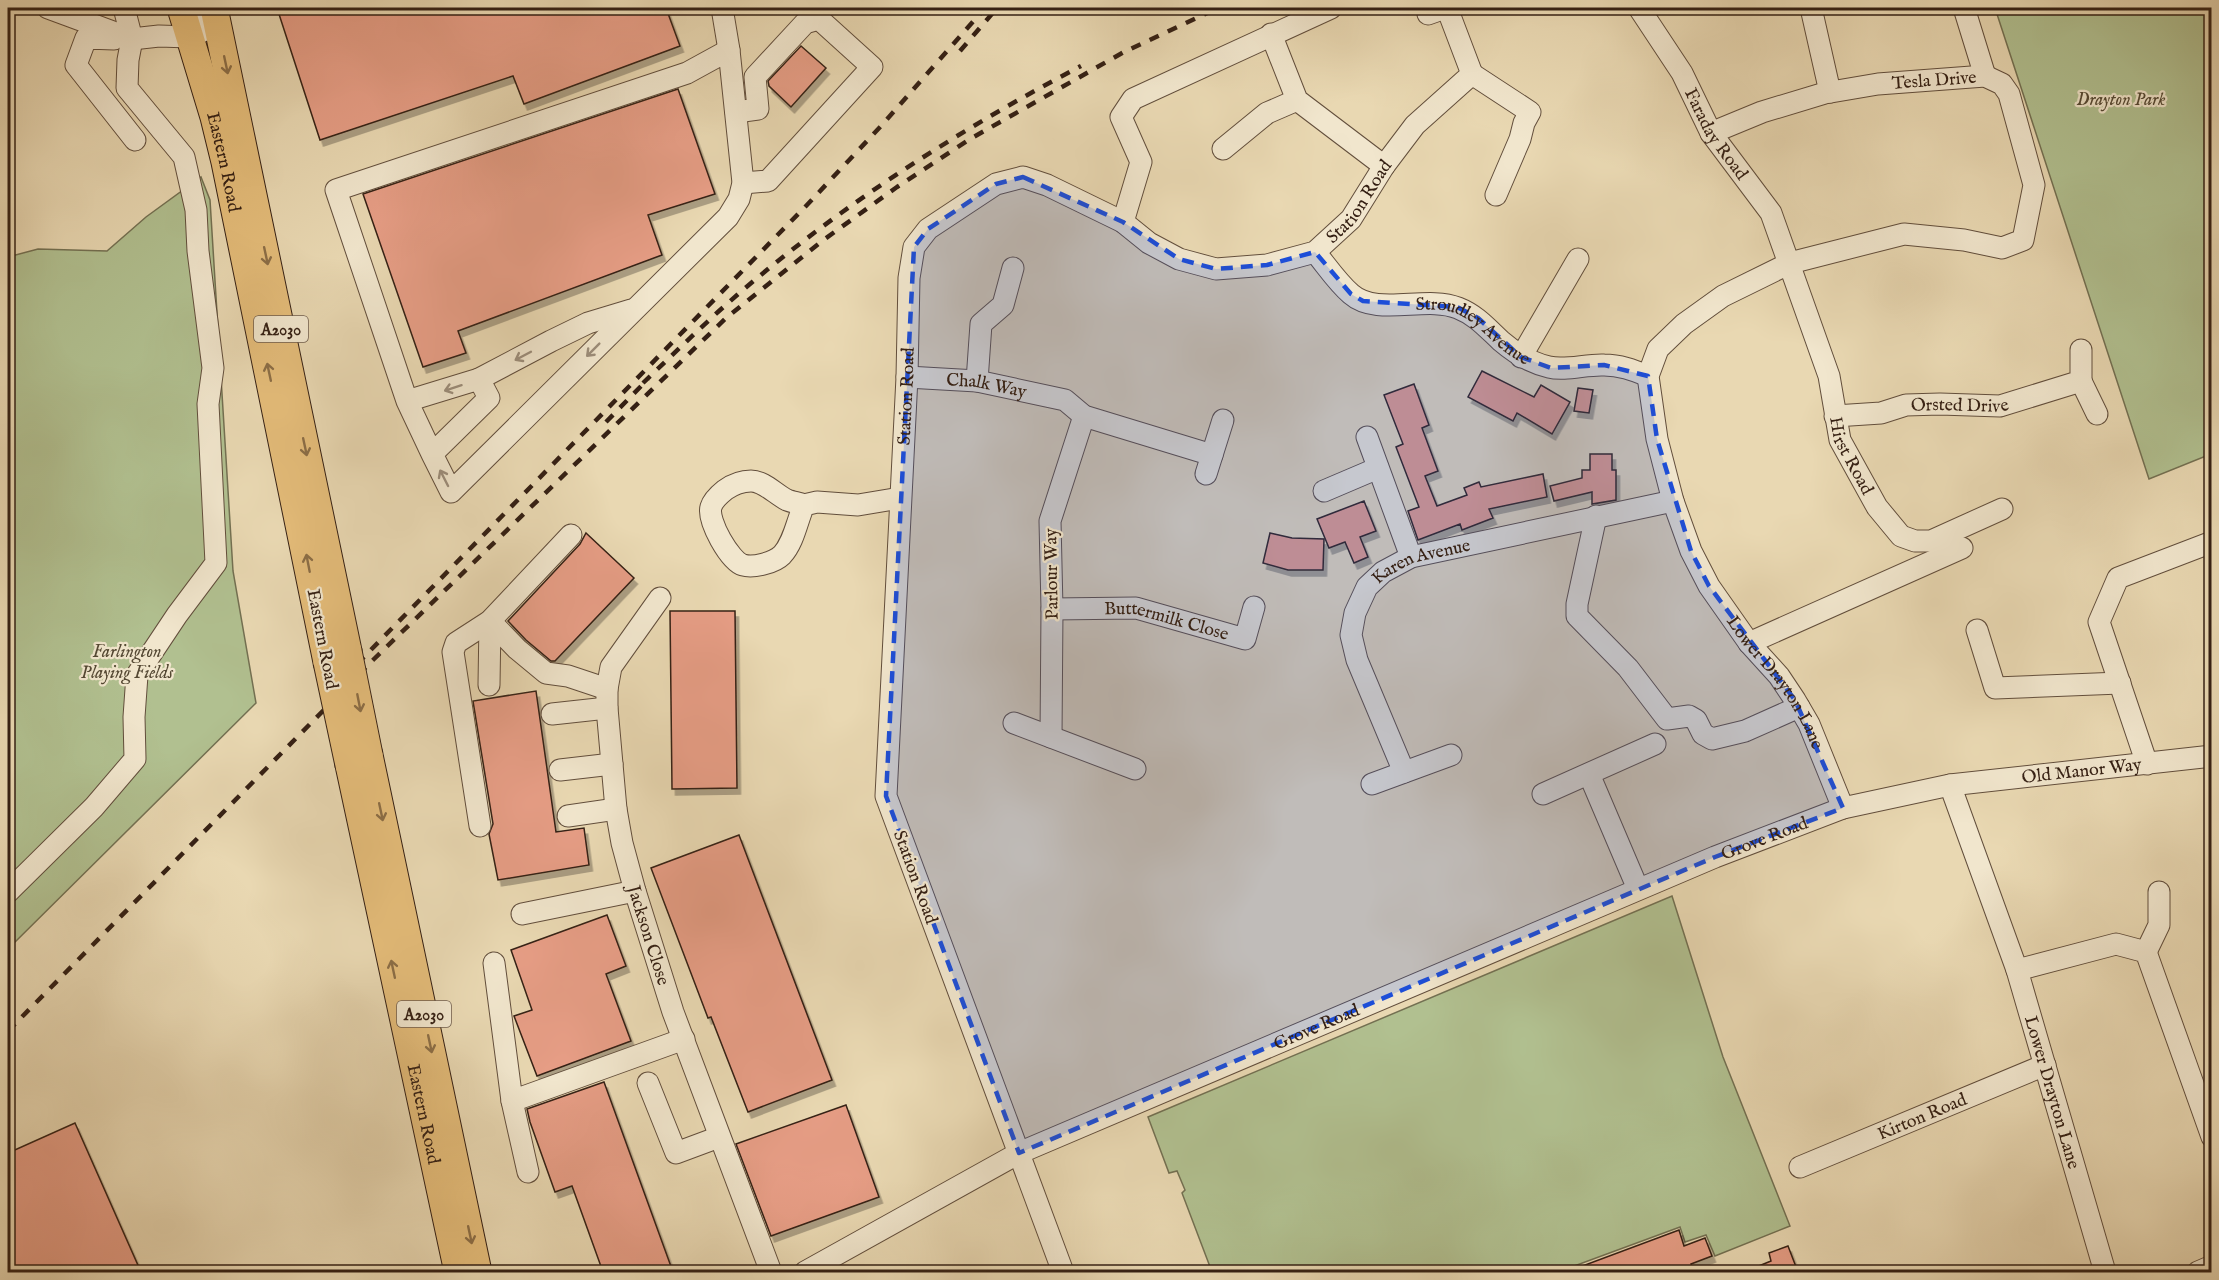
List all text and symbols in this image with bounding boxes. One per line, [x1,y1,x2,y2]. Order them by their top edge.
one-way arrow [221,54,232,74]
street label: Tesla Drive [1891,67,1977,96]
street label: Faraday Road [1678,85,1753,185]
park label: Drayton Park [2077,89,2165,112]
street label: Eastern Road [200,110,245,215]
street label: Station Road [1322,155,1398,249]
one-way arrow [261,245,272,265]
street label: Stroudley Avenue [1415,294,1534,371]
road number: A2030 [254,316,308,342]
one-way arrow [586,343,601,358]
street label: Station Road [894,347,921,446]
one-way arrow [515,350,532,362]
one-way arrow [263,363,274,383]
street label: Chalk Way [946,369,1029,404]
one-way arrow [444,383,463,394]
street label: Orsted Drive [1910,394,2012,419]
street label: Hirst Road [1823,415,1878,500]
one-way arrow [300,436,311,456]
one-way arrow [438,470,450,487]
street label: Parlour Way [1040,528,1065,620]
street label: Karen Avenue [1367,535,1473,590]
one-way arrow [302,554,313,574]
street label: Eastern Road [301,587,343,692]
street label: Buttermilk Close [1104,598,1231,647]
street label: Lower Drayton Lane [1720,612,1828,753]
park label: Farlington Playing Fields [81,641,174,685]
one-way arrow [353,693,365,712]
street label: Old Manor Way [2021,754,2143,790]
one-way arrow [376,802,387,821]
street label: Grove Road [1718,812,1812,867]
street label: Station Road [887,828,942,928]
street label: Jackson Close [621,881,674,989]
one-way arrow [386,960,398,979]
street label: Grove Road [1270,999,1364,1056]
road number: A2030 [397,1001,451,1027]
street label: Lower Drayton Lane [2018,1013,2084,1172]
one-way arrow [425,1034,436,1053]
street label: Eastern Road [401,1062,445,1167]
street label: Kirton Road [1874,1089,1971,1146]
one-way arrow [465,1225,477,1244]

